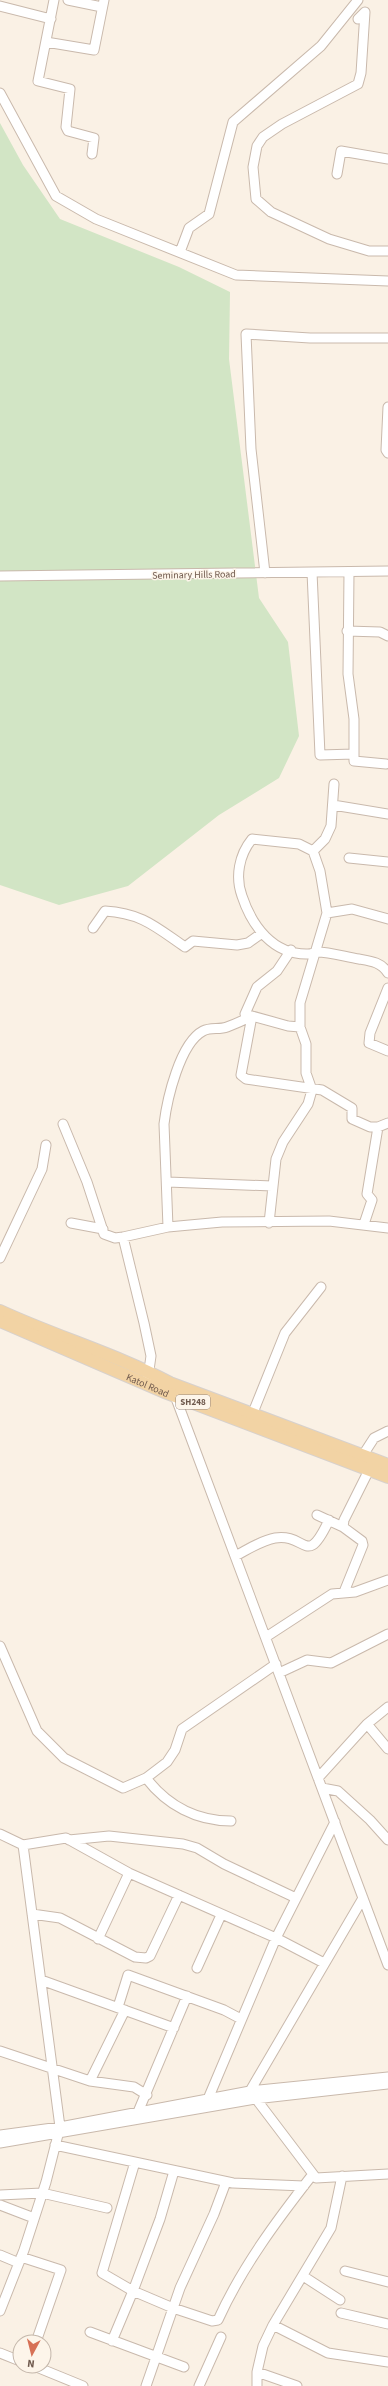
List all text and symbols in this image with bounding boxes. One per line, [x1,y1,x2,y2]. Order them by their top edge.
street label: Seminary Hills Road [152,567,236,583]
street label: Katol Road [124,1370,171,1401]
road number: SH248 [176,1395,210,1409]
north arrow [12,2334,52,2374]
text: N [26,2356,35,2371]

